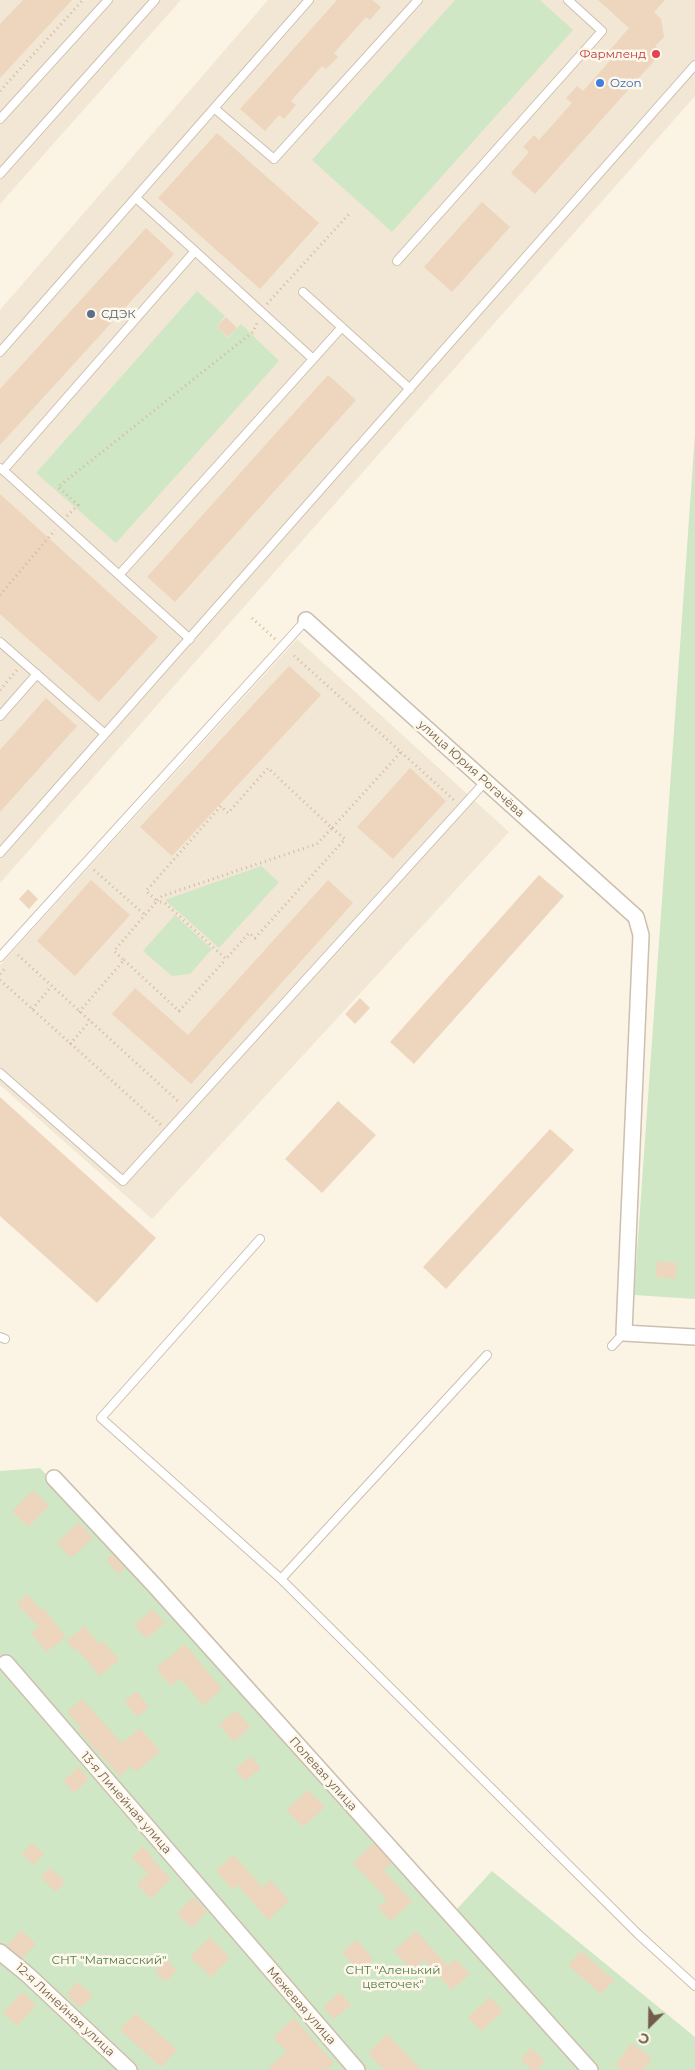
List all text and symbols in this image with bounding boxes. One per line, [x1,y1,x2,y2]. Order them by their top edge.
place label: Фармленд [579,47,646,61]
marker: Фармленд [650,48,662,60]
place label: Ozon [610,76,642,90]
marker: Ozon [594,77,606,89]
place label: СДЭК [101,307,136,321]
marker: СДЭК [85,308,97,320]
street label: улица Юрия Рогачёва [415,717,527,821]
street label: Полевая улица [286,1734,360,1814]
street label: 13-я Линейная улица [78,1749,174,1857]
park label: СНТ "Матмасский" [51,1953,167,1967]
street label: 12-я Линейная улица [12,1960,118,2060]
park label: СНТ "Аленький цветочек" [346,1963,440,1991]
street label: Межевая улица [263,1964,339,2048]
north arrow [625,2000,675,2050]
text: С [636,2029,652,2049]

